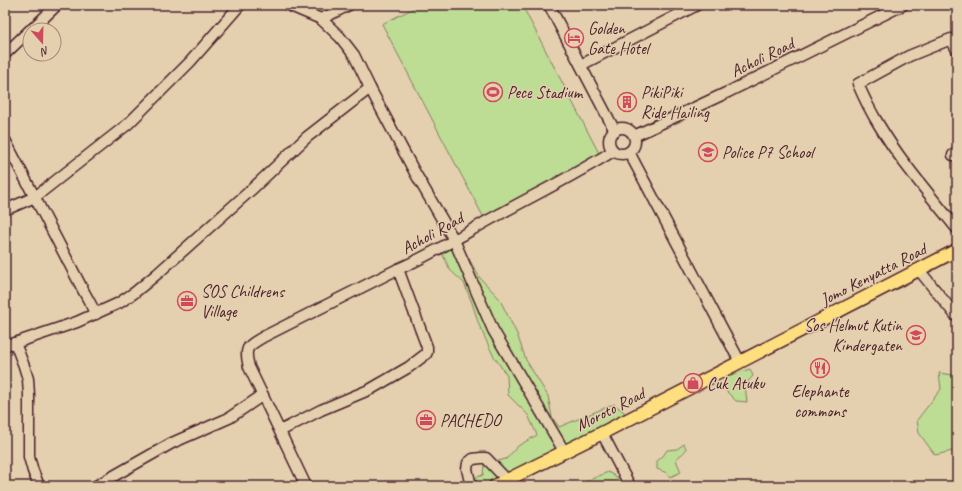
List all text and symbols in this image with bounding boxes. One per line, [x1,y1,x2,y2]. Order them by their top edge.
place label: Golden Gate Hotel [588,18,652,59]
north arrow [22,22,62,62]
hotel icon: Golden Gate Hotel [563,27,585,49]
street label: Acholi Road [727,32,799,82]
text: N [38,44,51,60]
sports icon: Pece Stadium [482,81,504,103]
place label: Pece Stadium [507,82,584,103]
place label: PikiPiki Ride Hailing [641,82,710,123]
building icon: PikiPiki Ride Hailing [616,91,638,113]
school or university icon: Police P7 School [697,141,719,163]
place label: Police P7 School [722,142,816,163]
street label: Acholi Road [398,207,469,259]
street label: Jomo Kenyatta Road [816,238,932,311]
place label: SOS Childrens Village [201,281,286,322]
office icon: SOS Childrens Village [176,290,198,312]
place label: Sos Helmut Kutin Kindergaten [804,315,903,356]
school or university icon: Sos Helmut Kutin Kindergaten [905,324,927,346]
restaurant icon: Elephante commons [809,357,831,379]
shop icon: Cuk Atuku [682,372,704,394]
place label: Cuk Atuku [707,373,766,394]
place label: Elephante commons [791,381,850,422]
street label: Moroto Road [572,382,650,436]
office icon: PACHEDO [415,409,437,431]
place label: PACHEDO [440,410,502,431]

